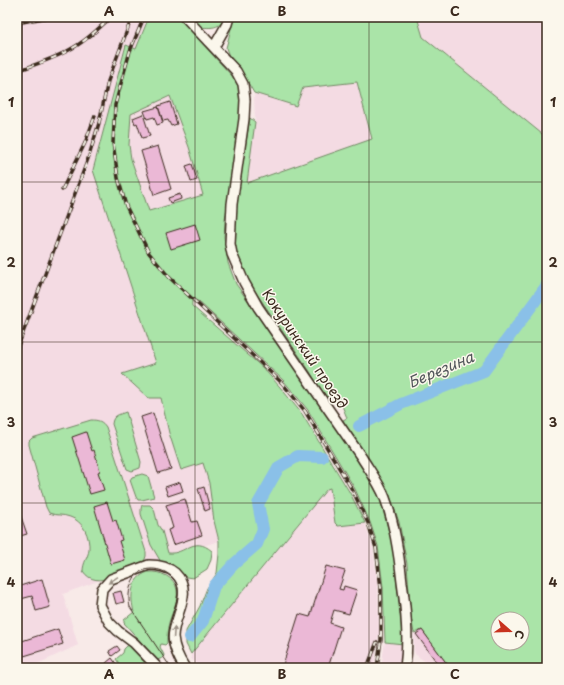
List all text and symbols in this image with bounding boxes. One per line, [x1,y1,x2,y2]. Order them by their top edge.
text: A [104,1,114,20]
text: B [278,1,287,20]
text: C [450,1,460,20]
text: 1 [8,92,14,111]
text: 1 [550,92,556,111]
text: 2 [6,252,16,271]
text: 2 [548,252,558,271]
street label: Кокуринский проезд [257,285,353,413]
water label: Березина [404,344,477,393]
text: 3 [7,412,16,431]
text: 3 [549,412,558,431]
text: 4 [7,572,16,591]
text: 4 [549,572,558,591]
one-way arrow [107,576,118,584]
north arrow [490,611,530,651]
one-way arrow [171,626,177,638]
text: С [510,628,529,641]
text: A [104,664,114,683]
text: B [278,664,287,683]
text: C [450,664,460,683]

